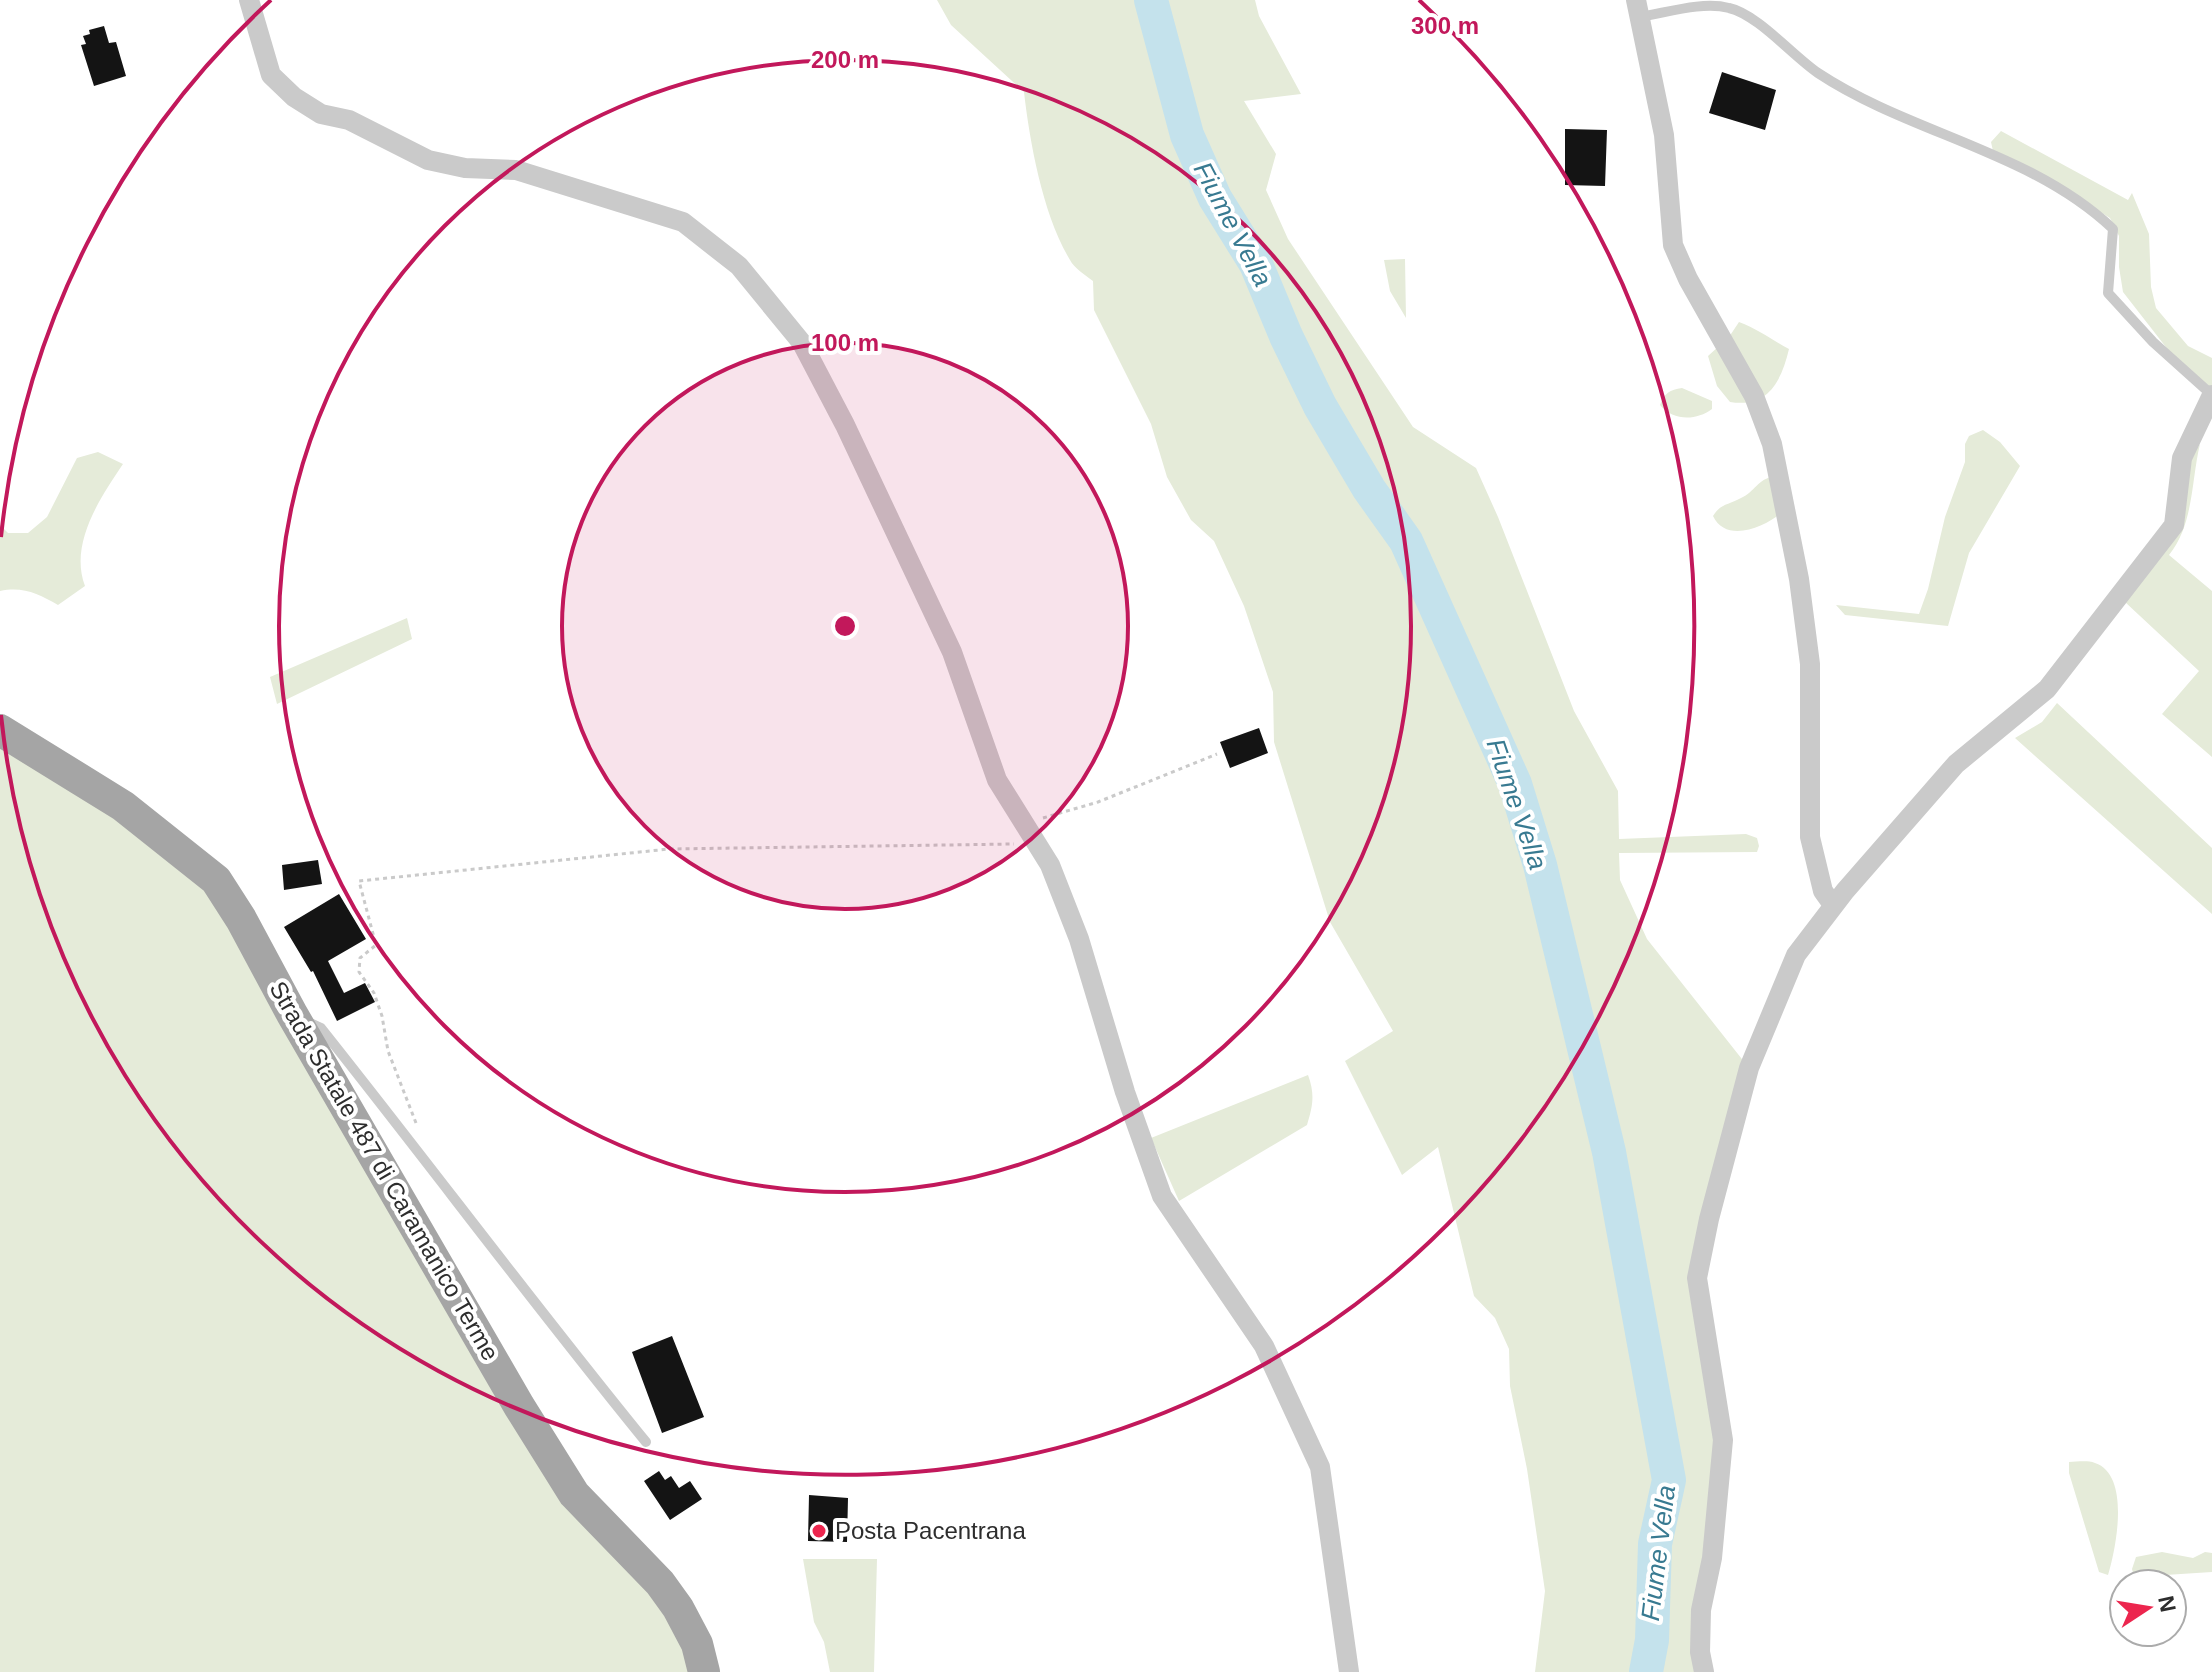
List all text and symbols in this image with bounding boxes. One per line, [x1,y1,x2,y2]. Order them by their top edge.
text: 300 m [1411,12,1479,39]
text: 200 m [811,46,879,73]
water label: Fiume Vella [1188,157,1278,291]
text: 100 m [811,329,879,356]
centre of rings [831,612,859,640]
water label: Fiume Vella [1481,735,1553,873]
street label: Strada Statale 487 di Caramanico Terme [264,976,504,1365]
water label: Fiume Vella [1635,1484,1681,1622]
place label: Posta Pacentrana [835,1517,1026,1544]
marker: Posta Pacentrana [810,1522,828,1540]
north arrow [2108,1568,2188,1648]
text: N [2153,1594,2181,1614]

